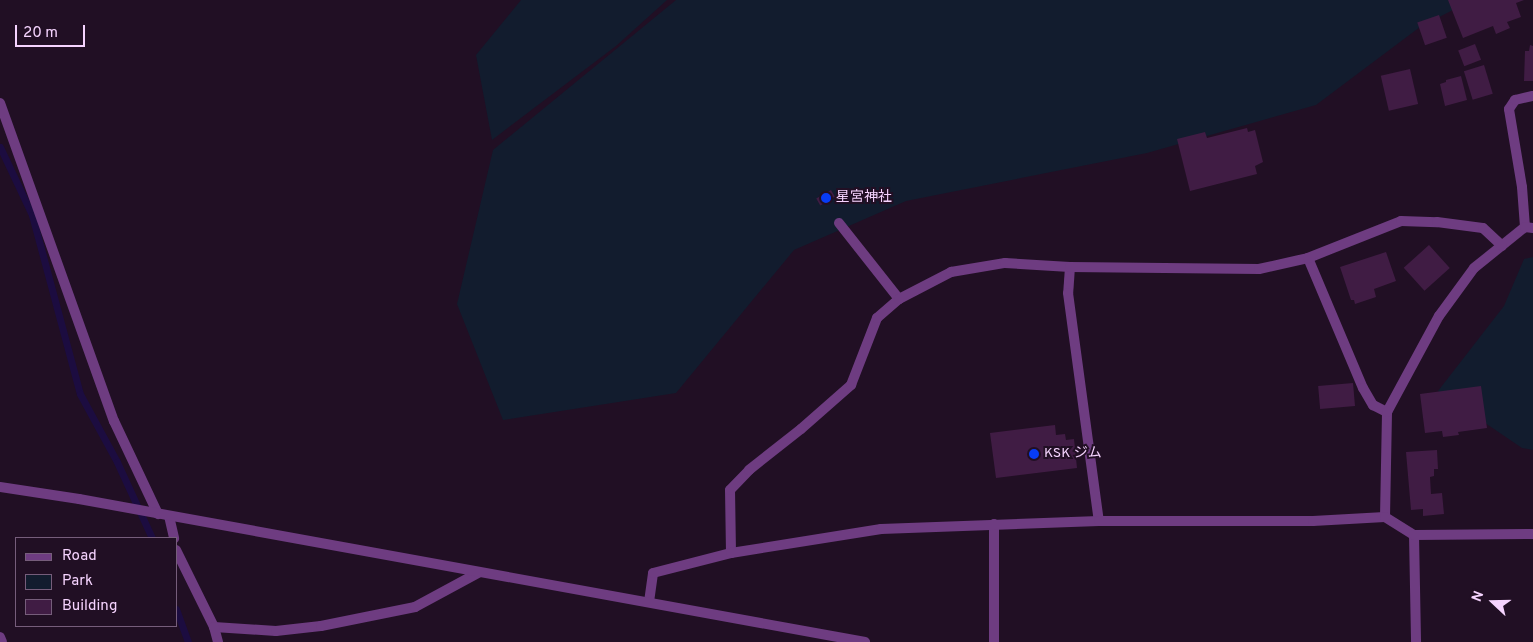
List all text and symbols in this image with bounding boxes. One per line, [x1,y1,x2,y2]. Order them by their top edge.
scale bar [18,15,88,47]
text: 20 m [23,24,58,43]
place label: 星宮神社 [836,190,892,206]
marker: 星宮神社 [820,192,832,204]
place label: KSK ジム [1044,446,1102,462]
marker: KSK ジム [1028,448,1040,460]
legend [15,537,178,627]
text: Road [62,547,97,566]
text: Park [62,572,93,591]
north arrow [1468,577,1518,627]
text: N [1469,589,1488,604]
text: Building [62,597,117,616]

